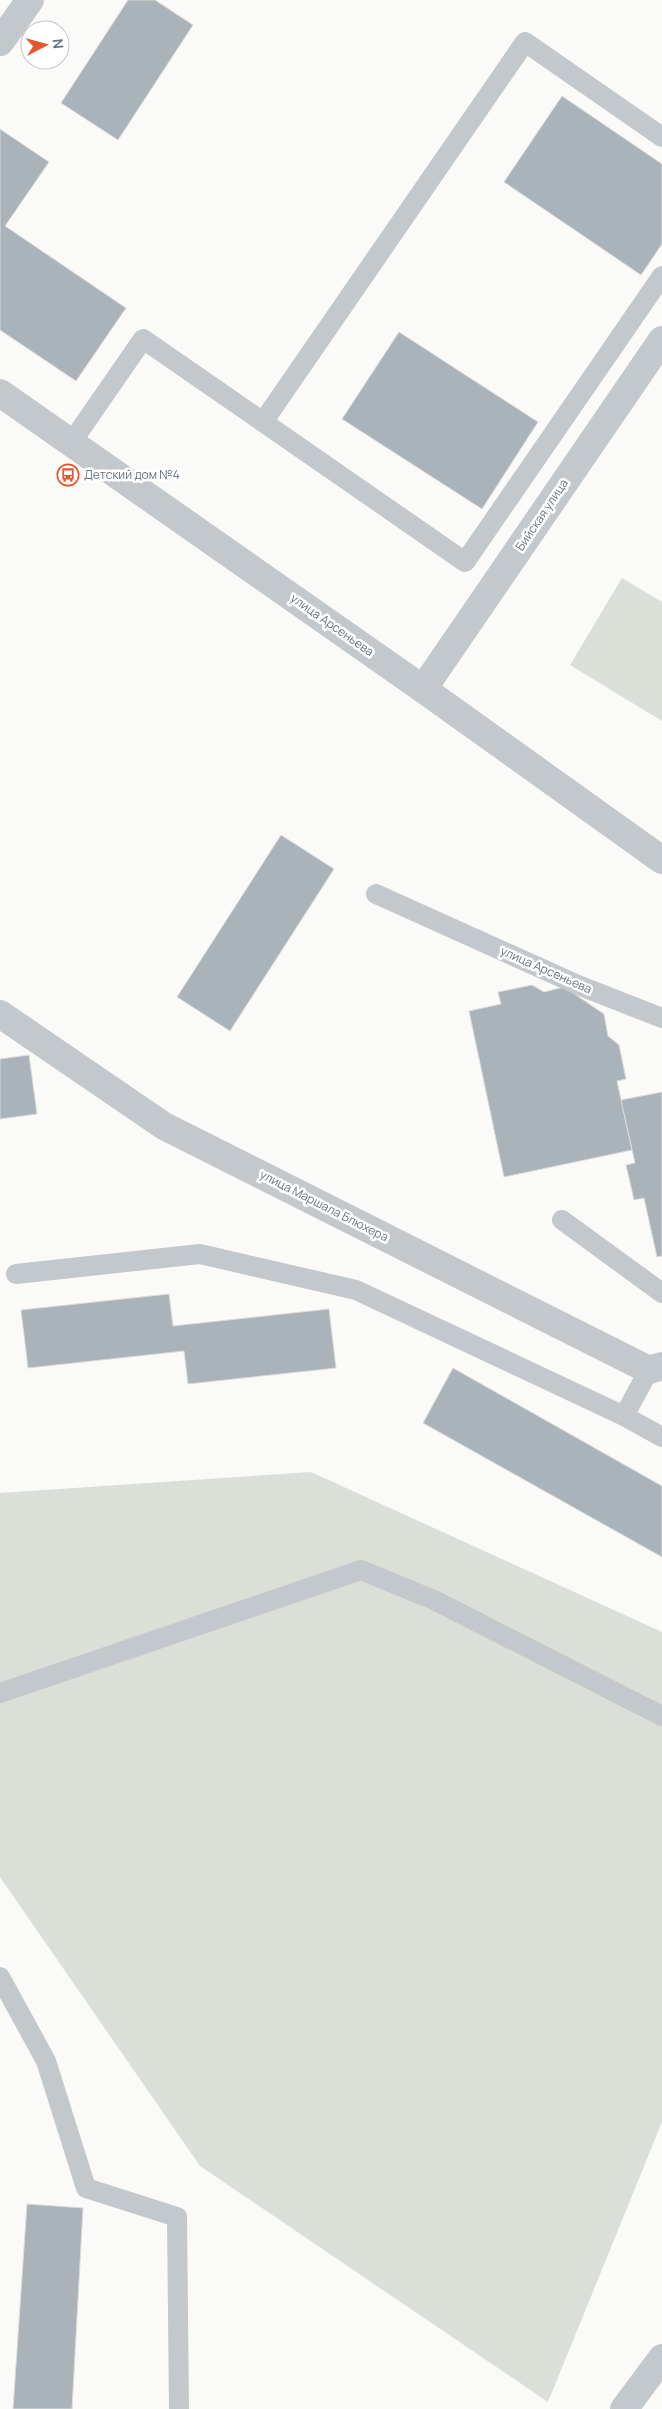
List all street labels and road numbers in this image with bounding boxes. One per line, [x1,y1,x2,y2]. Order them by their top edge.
street label: Бийская улица [511,476,572,554]
street label: улица Арсеньева [287,589,377,660]
street label: улица Арсеньева [498,942,595,997]
street label: улица Маршала Блюхера [257,1166,391,1245]

